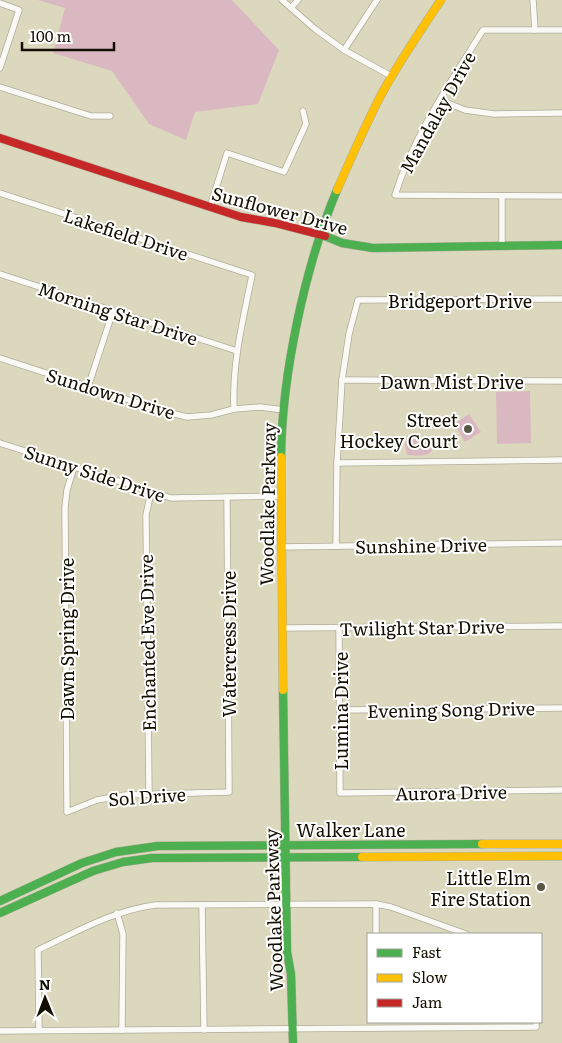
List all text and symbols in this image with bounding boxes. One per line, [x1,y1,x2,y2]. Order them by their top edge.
scale bar [22,20,115,52]
text: 100 m [30,24,71,47]
street label: Mandalay Drive [392,46,482,178]
street label: Sunflower Drive [209,179,351,241]
street label: Lakefield Drive [60,201,192,267]
street label: Morning Star Drive [35,274,201,352]
street label: Bridgeport Drive [388,287,532,314]
street label: Sundown Drive [43,361,179,425]
street label: Dawn Mist Drive [380,368,524,395]
place label: Street Hockey Court [340,406,459,454]
street label: Woodlake Parkway [252,422,282,586]
marker: Street Hockey Court [462,423,474,435]
street label: Sunny Side Drive [21,438,169,508]
street label: Sunshine Drive [355,530,487,560]
street label: Enchanted Eve Drive [132,554,162,732]
street label: Dawn Spring Drive [53,558,80,720]
street label: Watercress Drive [215,571,242,717]
street label: Twilight Star Drive [339,612,505,642]
street label: Lumina Drive [327,652,354,770]
street label: Evening Song Drive [367,694,535,724]
street label: Aurora Drive [395,778,507,806]
street label: Sol Drive [107,780,187,812]
street label: Walker Lane [296,816,406,843]
street label: Woodlake Parkway [257,827,289,992]
place label: Little Elm Fire Station [430,864,531,912]
marker: Little Elm Fire Station [535,881,547,893]
legend [367,933,542,1023]
text: Fast [412,940,441,963]
text: Slow [412,965,447,988]
north arrow [20,973,70,1023]
text: N [39,974,51,994]
text: Jam [412,990,443,1013]

